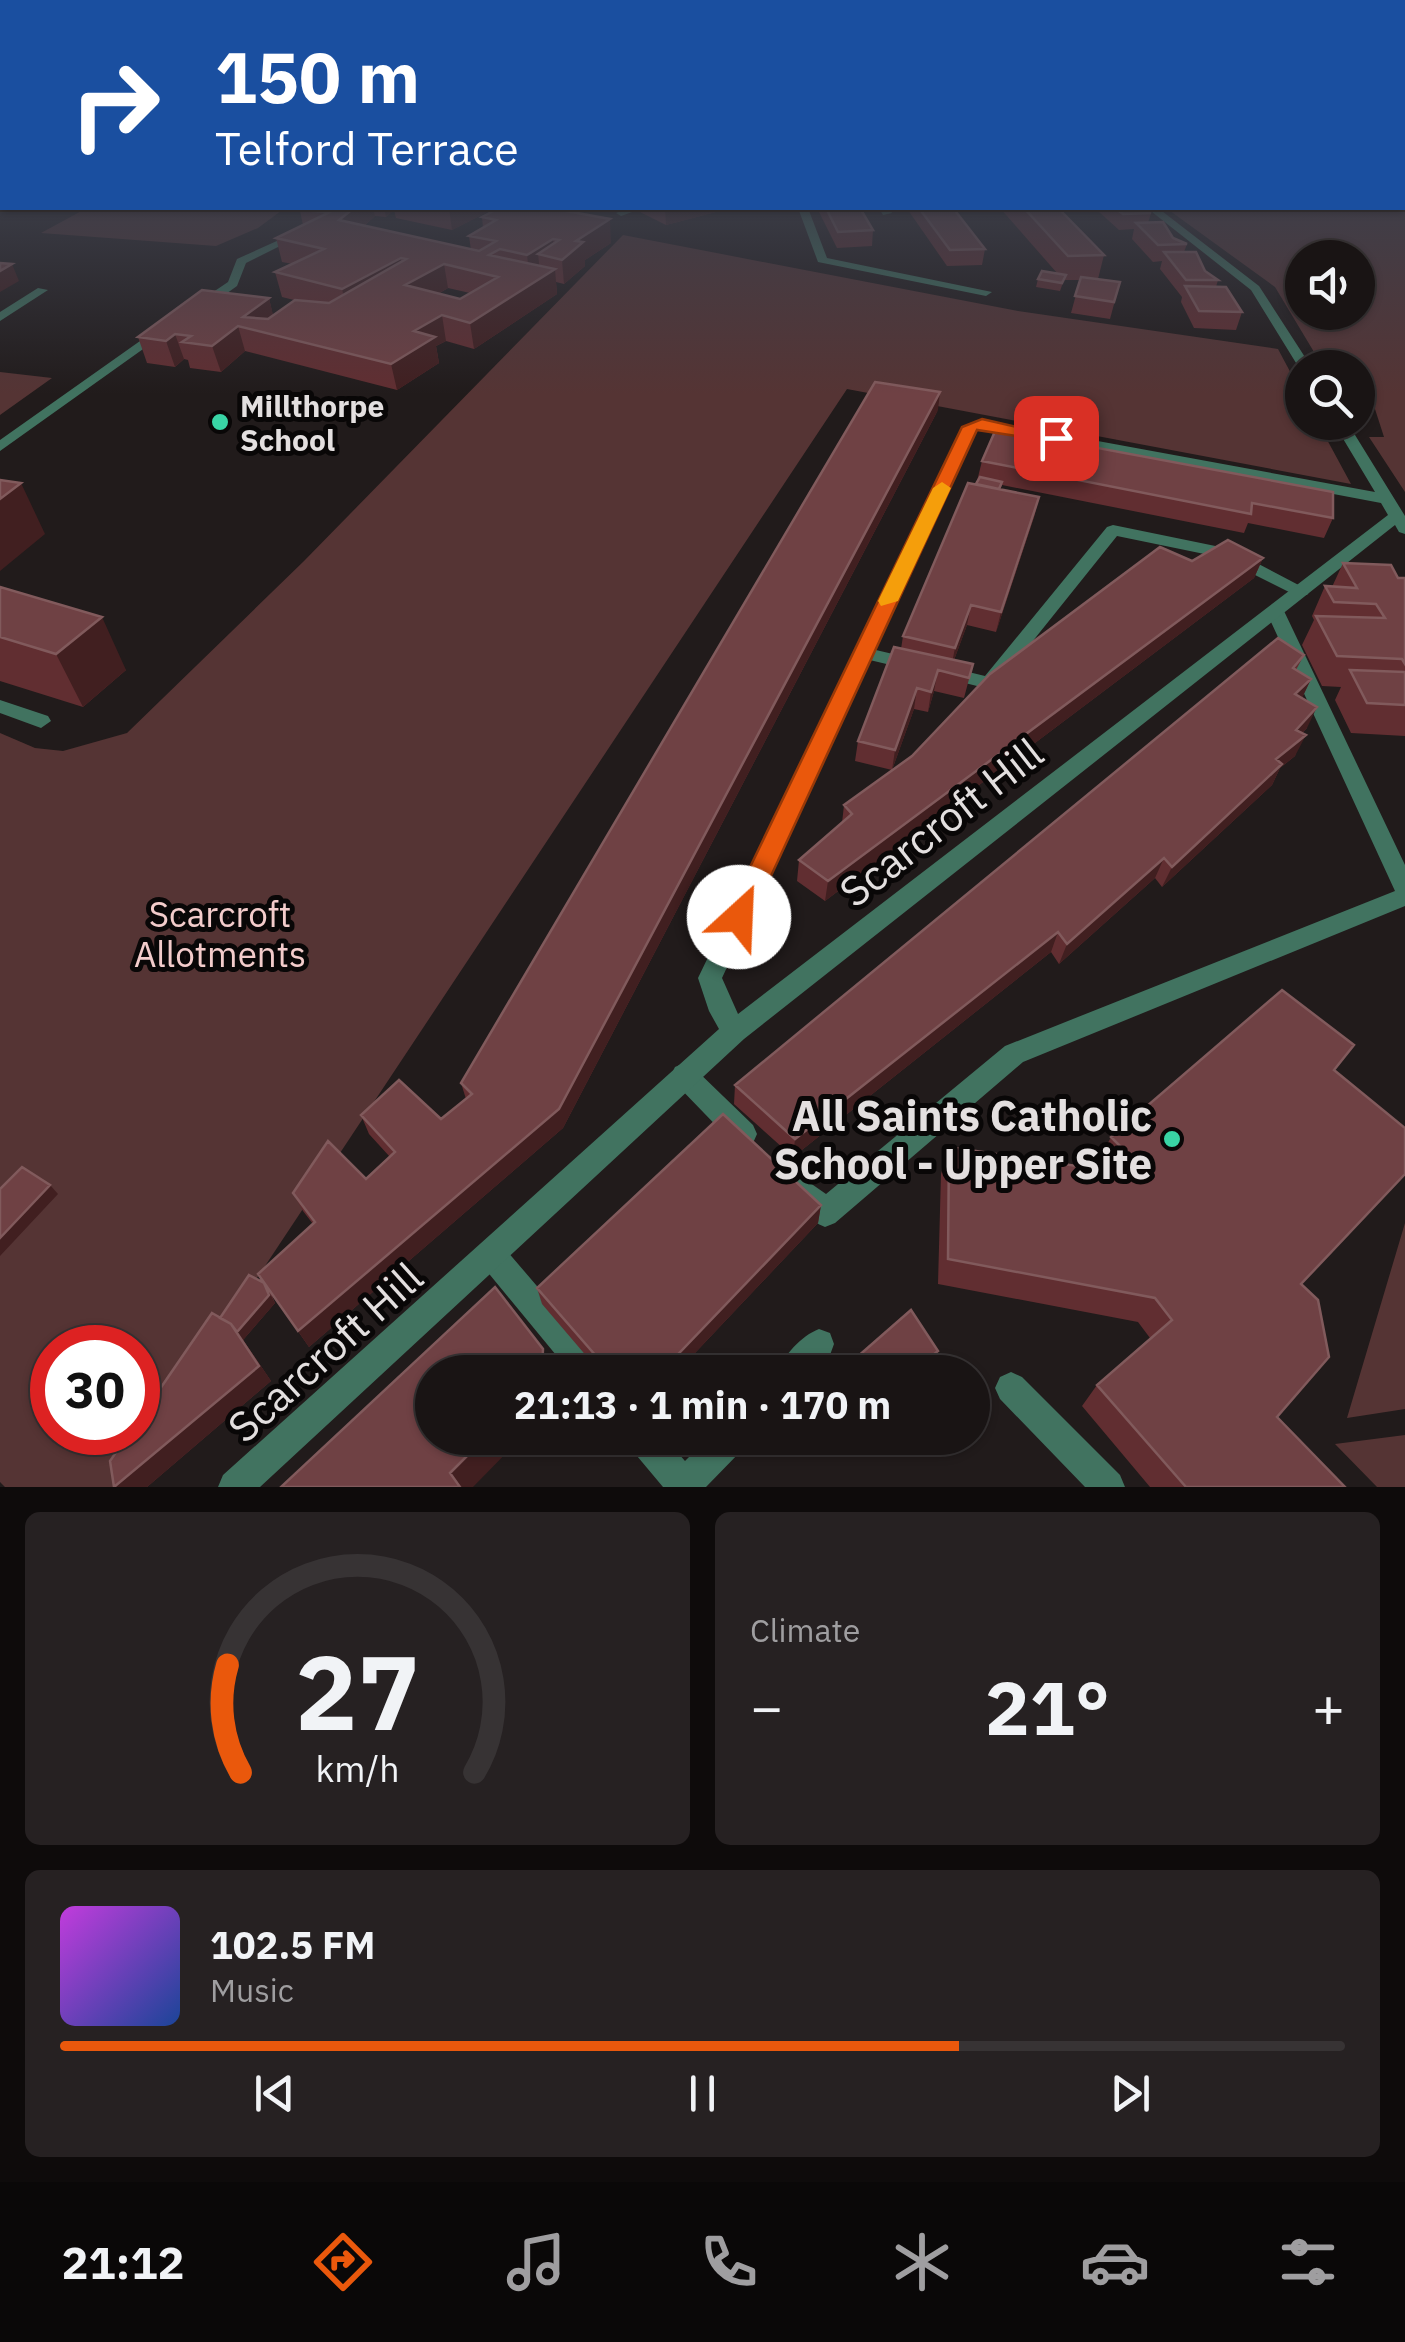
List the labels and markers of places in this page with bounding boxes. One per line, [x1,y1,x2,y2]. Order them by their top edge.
place label: Millthorpe School [240,386,384,459]
pin [1014,396,1099,481]
marker: Millthorpe School [209,411,231,433]
place label: All Saints Catholic School - Upper Site [774,1088,1152,1191]
marker: All Saints Catholic School - Upper Site [1161,1128,1183,1150]

